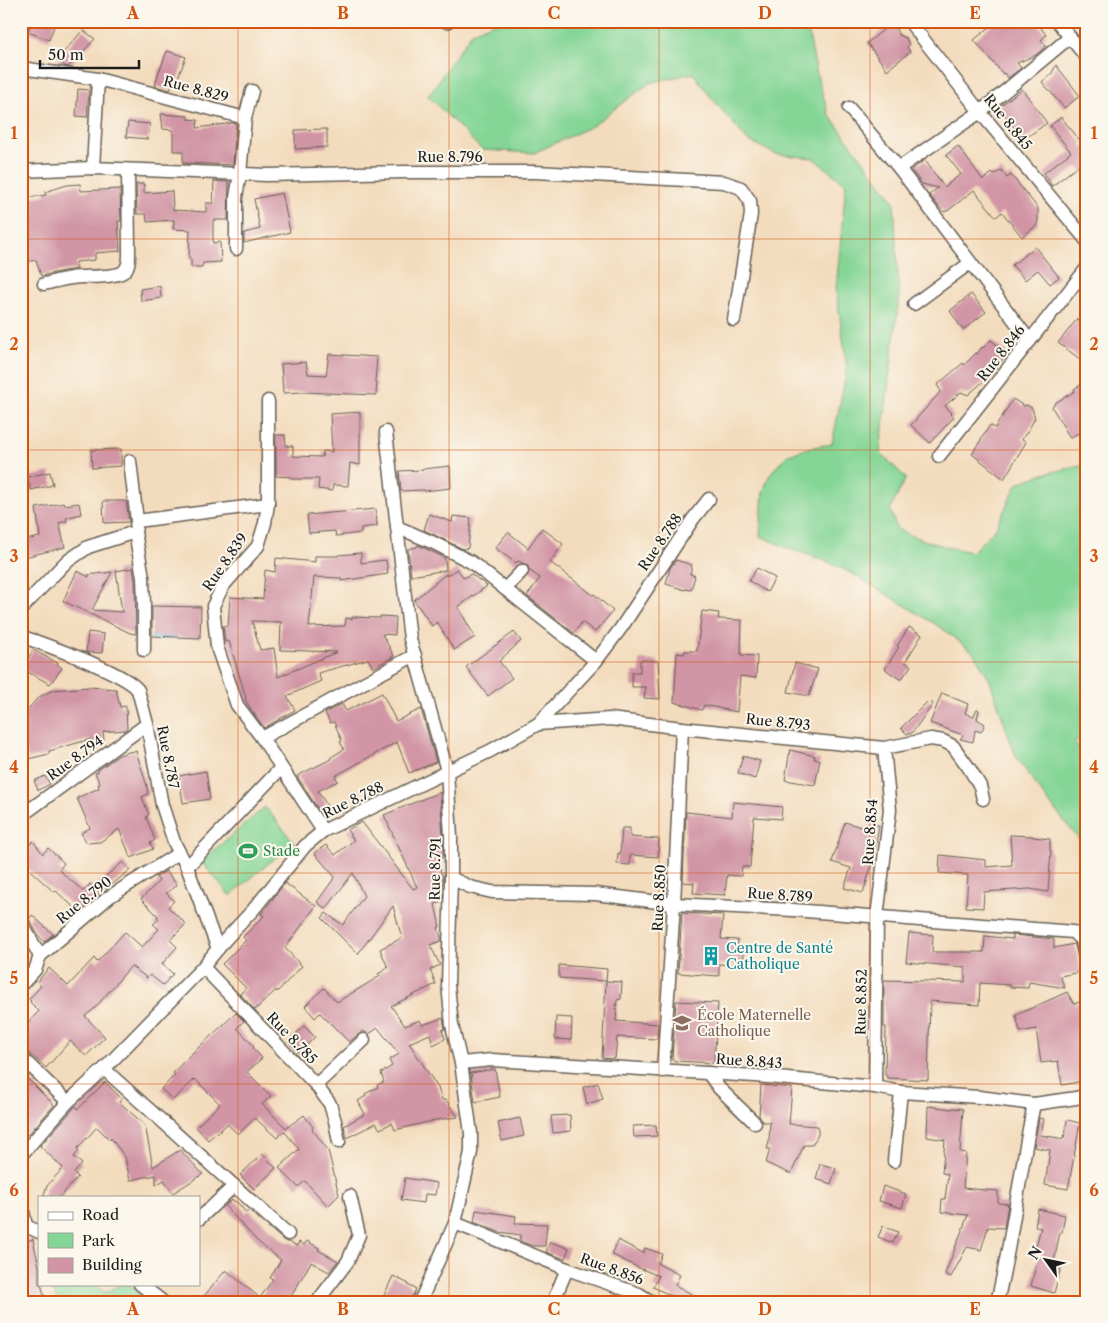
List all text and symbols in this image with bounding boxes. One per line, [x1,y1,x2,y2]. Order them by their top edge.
text: A [126,3,140,23]
text: B [337,3,349,23]
text: C [548,3,560,23]
text: D [758,3,772,23]
text: E [969,3,981,23]
scale bar [40,38,139,70]
text: 50 m [48,45,84,64]
street label: Rue 8.829 [161,72,231,106]
street label: Rue 8.845 [980,91,1036,153]
text: 1 [10,123,18,143]
text: 1 [1090,123,1098,143]
street label: Rue 8.796 [417,148,483,166]
street label: Rue 8.846 [973,321,1029,385]
text: 2 [9,334,19,354]
text: 2 [1089,334,1099,354]
street label: Rue 8.788 [634,510,686,574]
street label: Rue 8.839 [199,530,251,594]
text: 3 [9,546,19,566]
text: 3 [1089,546,1099,566]
street label: Rue 8.793 [745,710,811,734]
street label: Rue 8.787 [153,724,183,790]
street label: Rue 8.794 [43,731,107,785]
text: 4 [9,757,19,777]
text: 4 [1089,757,1099,777]
street label: Rue 8.788 [320,778,386,822]
street label: Rue 8.854 [859,798,881,866]
street label: Rue 8.791 [425,837,445,901]
sports icon: Stade [237,840,259,862]
place label: Stade [263,842,300,860]
street label: Rue 8.850 [648,864,670,932]
street label: Rue 8.790 [53,872,115,928]
street label: Rue 8.789 [747,884,813,906]
place label: Centre de Santé Catholique [726,939,833,973]
building icon: Centre de Santé Catholique [700,945,722,967]
text: 5 [10,968,19,988]
text: 5 [1090,968,1099,988]
street label: Rue 8.852 [851,969,871,1035]
place label: École Maternelle Catholique [697,1006,811,1040]
street label: Rue 8.785 [263,1008,321,1068]
school or university icon: École Maternelle Catholique [671,1012,693,1034]
street label: Rue 8.843 [715,1050,783,1072]
text: 6 [9,1180,19,1200]
text: 6 [1089,1180,1099,1200]
legend [38,1196,200,1286]
text: Road [82,1205,119,1224]
text: Park [82,1231,116,1250]
north arrow [1020,1236,1070,1286]
text: N [1024,1243,1046,1263]
street label: Rue 8.856 [578,1249,646,1289]
text: Building [82,1255,142,1274]
text: A [126,1299,140,1319]
text: B [337,1299,349,1319]
text: C [548,1299,560,1319]
text: D [758,1299,772,1319]
text: E [969,1299,981,1319]

